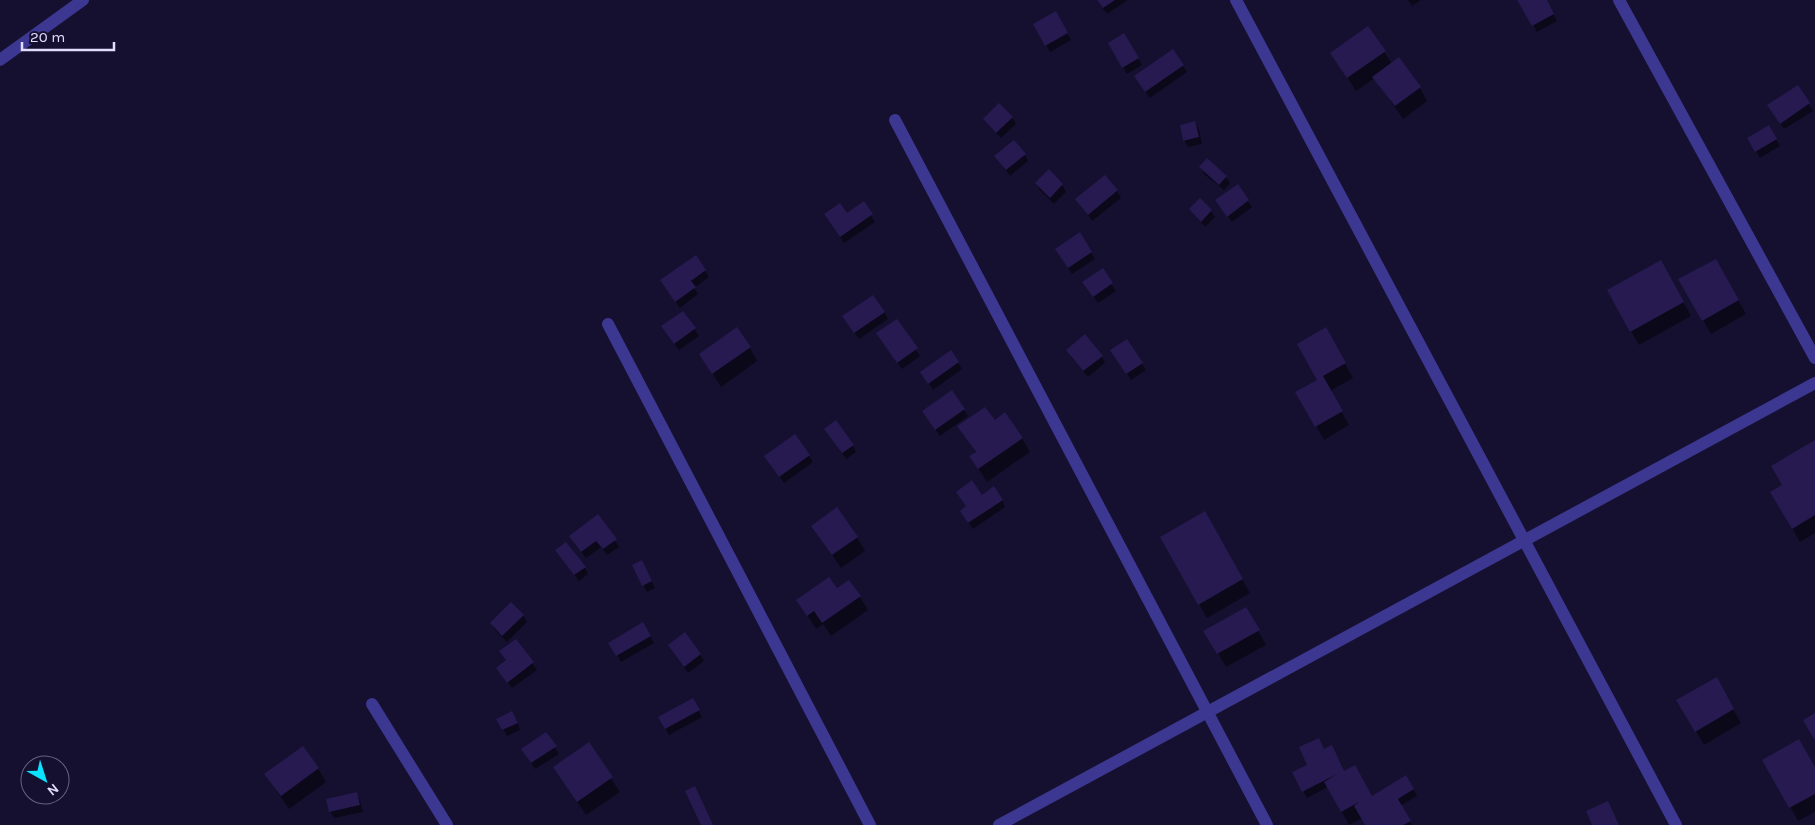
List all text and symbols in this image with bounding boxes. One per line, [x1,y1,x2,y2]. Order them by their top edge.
scale bar [22,20,115,52]
text: 20 m [30,28,65,46]
north arrow [20,755,70,805]
text: N [44,780,62,799]

